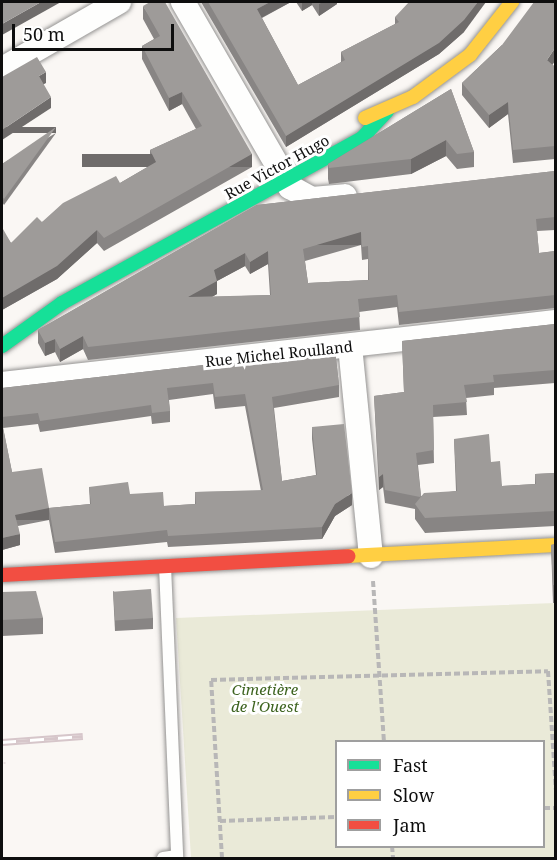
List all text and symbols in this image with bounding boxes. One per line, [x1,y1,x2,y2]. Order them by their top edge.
scale bar [15,12,177,50]
text: 50 m [23,22,65,46]
street label: Rue Victor Hugo [222,131,332,203]
street label: Rue Michel Roulland [204,337,354,371]
park label: Cimetière de l'Ouest [231,680,299,715]
legend [335,740,545,848]
text: Fast [393,753,428,777]
text: Slow [393,783,434,807]
text: Jam [393,813,427,837]

